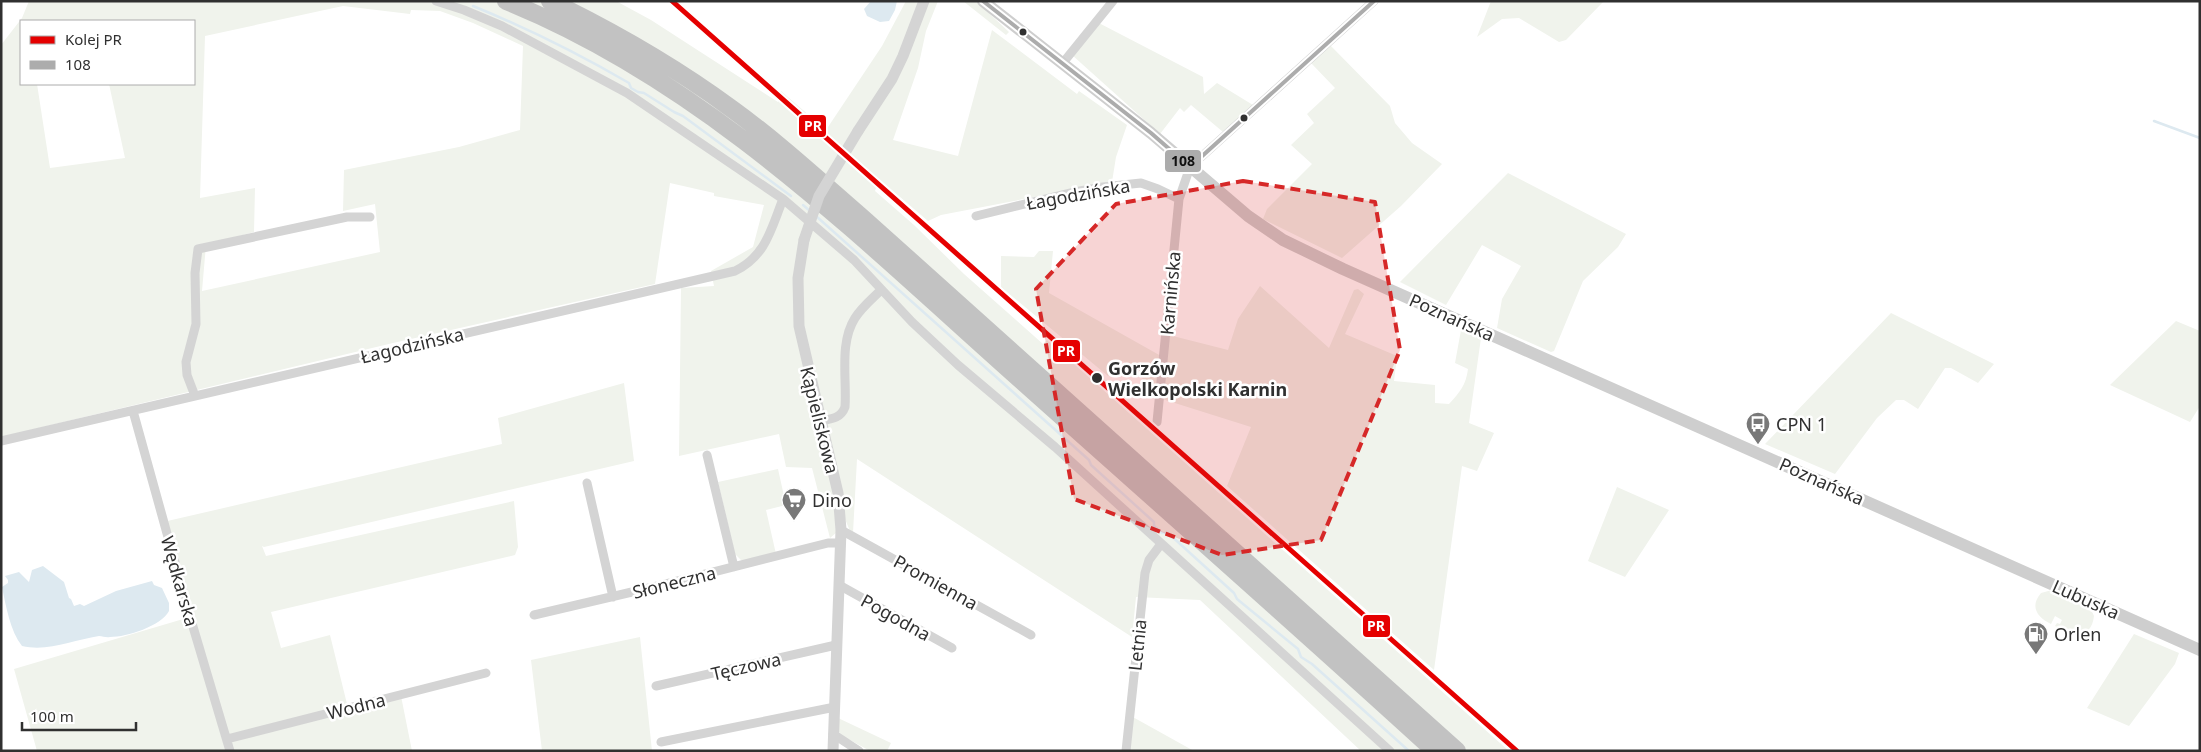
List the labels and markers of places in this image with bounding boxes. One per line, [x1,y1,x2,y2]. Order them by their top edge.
unlabelled marker [1018,27,1028,37]
unlabelled marker [1239,113,1249,123]
place label: Gorzów Wielkopolski Karnin [1108,356,1287,401]
marker: Gorzów Wielkopolski Karnin [1090,371,1104,385]
bus stop icon: CPN 1 [1745,411,1771,445]
place label: CPN 1 [1776,412,1827,436]
supermarket icon: Dino [781,487,807,521]
place label: Dino [812,488,852,512]
fuel station icon: Orlen [2023,621,2049,655]
place label: Orlen [2054,622,2101,646]

